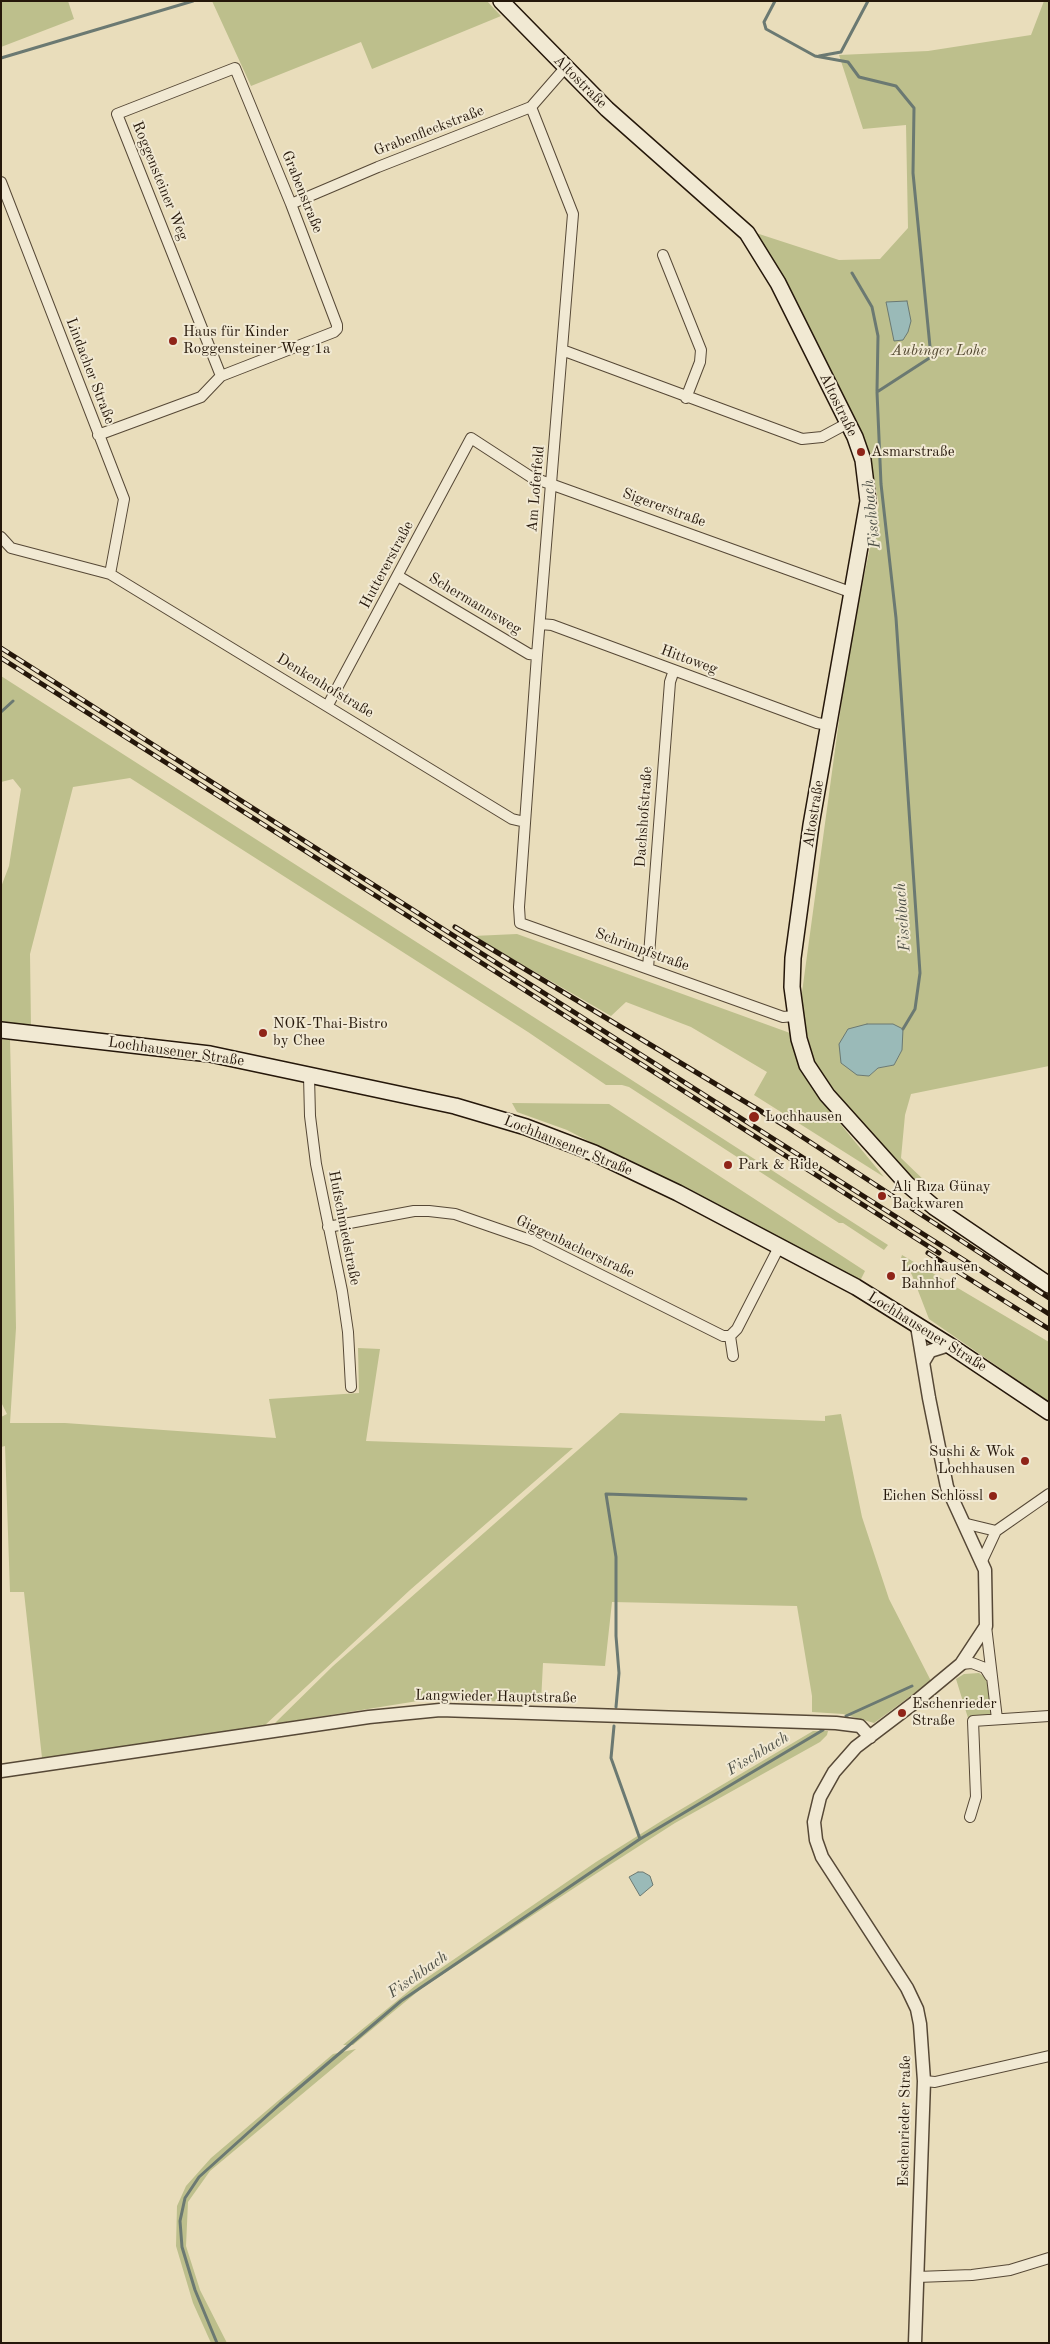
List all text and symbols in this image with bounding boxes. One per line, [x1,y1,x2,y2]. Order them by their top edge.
street label: Altostraße [549,51,611,113]
street label: Grabenfleckstraße [371,102,487,160]
street label: Roggensteiner Weg [128,119,192,243]
street label: Grabenstraße [277,148,327,236]
street label: Lindacher Straße [61,315,119,427]
place label: Haus für Kinder Roggensteiner Weg 1a [183,323,330,358]
marker: Haus für Kinder Roggensteiner Weg 1a [167,335,179,347]
park label: Aubinger Lohe [891,342,987,360]
street label: Altostraße [815,370,861,440]
place label: Asmarstraße [871,443,955,461]
street label: Am Loferfeld [523,445,549,533]
marker: Asmarstraße [855,446,867,458]
water label: Fischbach [859,479,885,549]
street label: Sigererstraße [620,485,708,531]
street label: Huttererstraße [356,518,418,612]
street label: Schermannsweg [425,569,525,639]
street label: Hittoweg [658,641,720,679]
street label: Denkenhofstraße [273,650,377,722]
street label: Dachshofstraße [631,766,657,868]
street label: Altostraße [800,779,828,849]
water label: Fischbach [891,882,915,952]
street label: Schrimpfstraße [592,925,692,975]
place label: NOK-Thai-Bistro by Chee [273,1015,388,1050]
marker: NOK-Thai-Bistro by Chee [257,1027,269,1039]
street label: Lochhausener Straße [107,1034,245,1070]
place label: Lochhausen [765,1108,842,1126]
marker: Lochhausen [747,1110,761,1124]
street label: Lochhausener Straße [501,1112,635,1180]
place label: Park & Ride [738,1156,819,1174]
marker: Park & Ride [722,1159,734,1171]
street label: Hufschmiedstraße [324,1169,364,1287]
place label: Ali Rıza Günay Backwaren [892,1178,991,1213]
marker: Ali Rıza Günay Backwaren [876,1190,888,1202]
street label: Giggenbacherstraße [513,1212,637,1282]
place label: Lochhausen Bahnhof [901,1258,978,1293]
marker: Lochhausen Bahnhof [885,1270,897,1282]
street label: Lochhausener Straße [864,1288,990,1376]
place label: Sushi & Wok Lochhausen [929,1443,1015,1478]
marker: Sushi & Wok Lochhausen [1019,1455,1031,1467]
place label: Eichen Schlössl [882,1487,983,1505]
marker: Eichen Schlössl [987,1490,999,1502]
street label: Langwieder Hauptstraße [415,1687,577,1707]
place label: Eschenrieder Straße [912,1695,997,1730]
marker: Eschenrieder Straße [896,1707,908,1719]
water label: Fischbach [723,1728,793,1780]
water label: Fischbach [384,1947,452,2003]
street label: Eschenrieder Straße [895,2055,915,2187]

